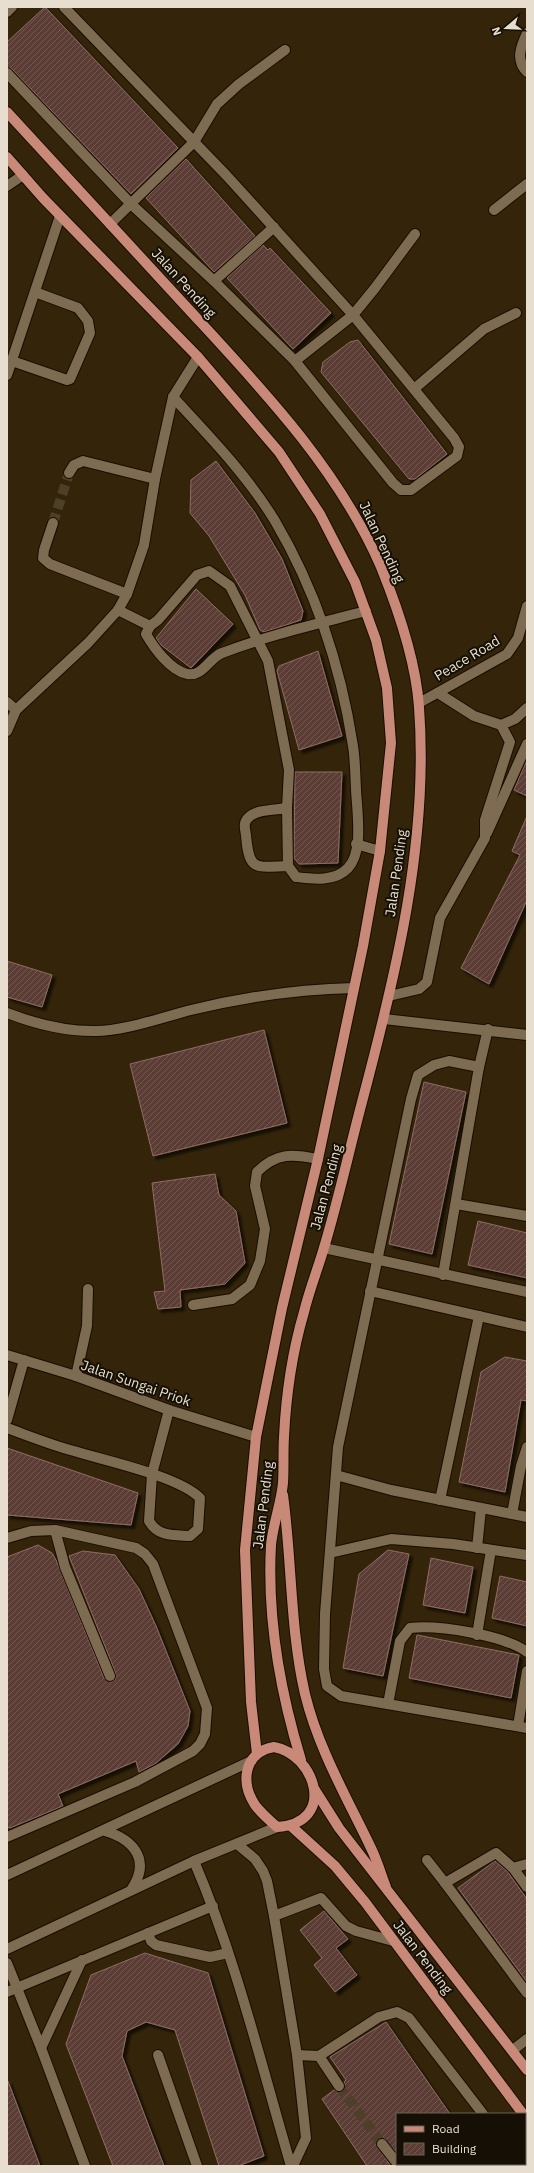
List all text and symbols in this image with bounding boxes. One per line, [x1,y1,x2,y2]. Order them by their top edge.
north arrow [486,8,526,48]
text: N [489,25,504,37]
street label: Jalan Pending [148,244,221,322]
street label: Jalan Pending [355,498,409,586]
street label: Peace Road [431,631,503,685]
street label: Jalan Pending [381,828,411,918]
street label: Jalan Pending [306,1142,346,1232]
street label: Jalan Sungai Priok [79,1356,194,1410]
street label: Jalan Pending [249,1460,277,1550]
street label: Jalan Pending [389,1916,457,1998]
legend [396,2113,526,2165]
text: Road [432,2121,460,2136]
text: Building [432,2141,477,2156]

